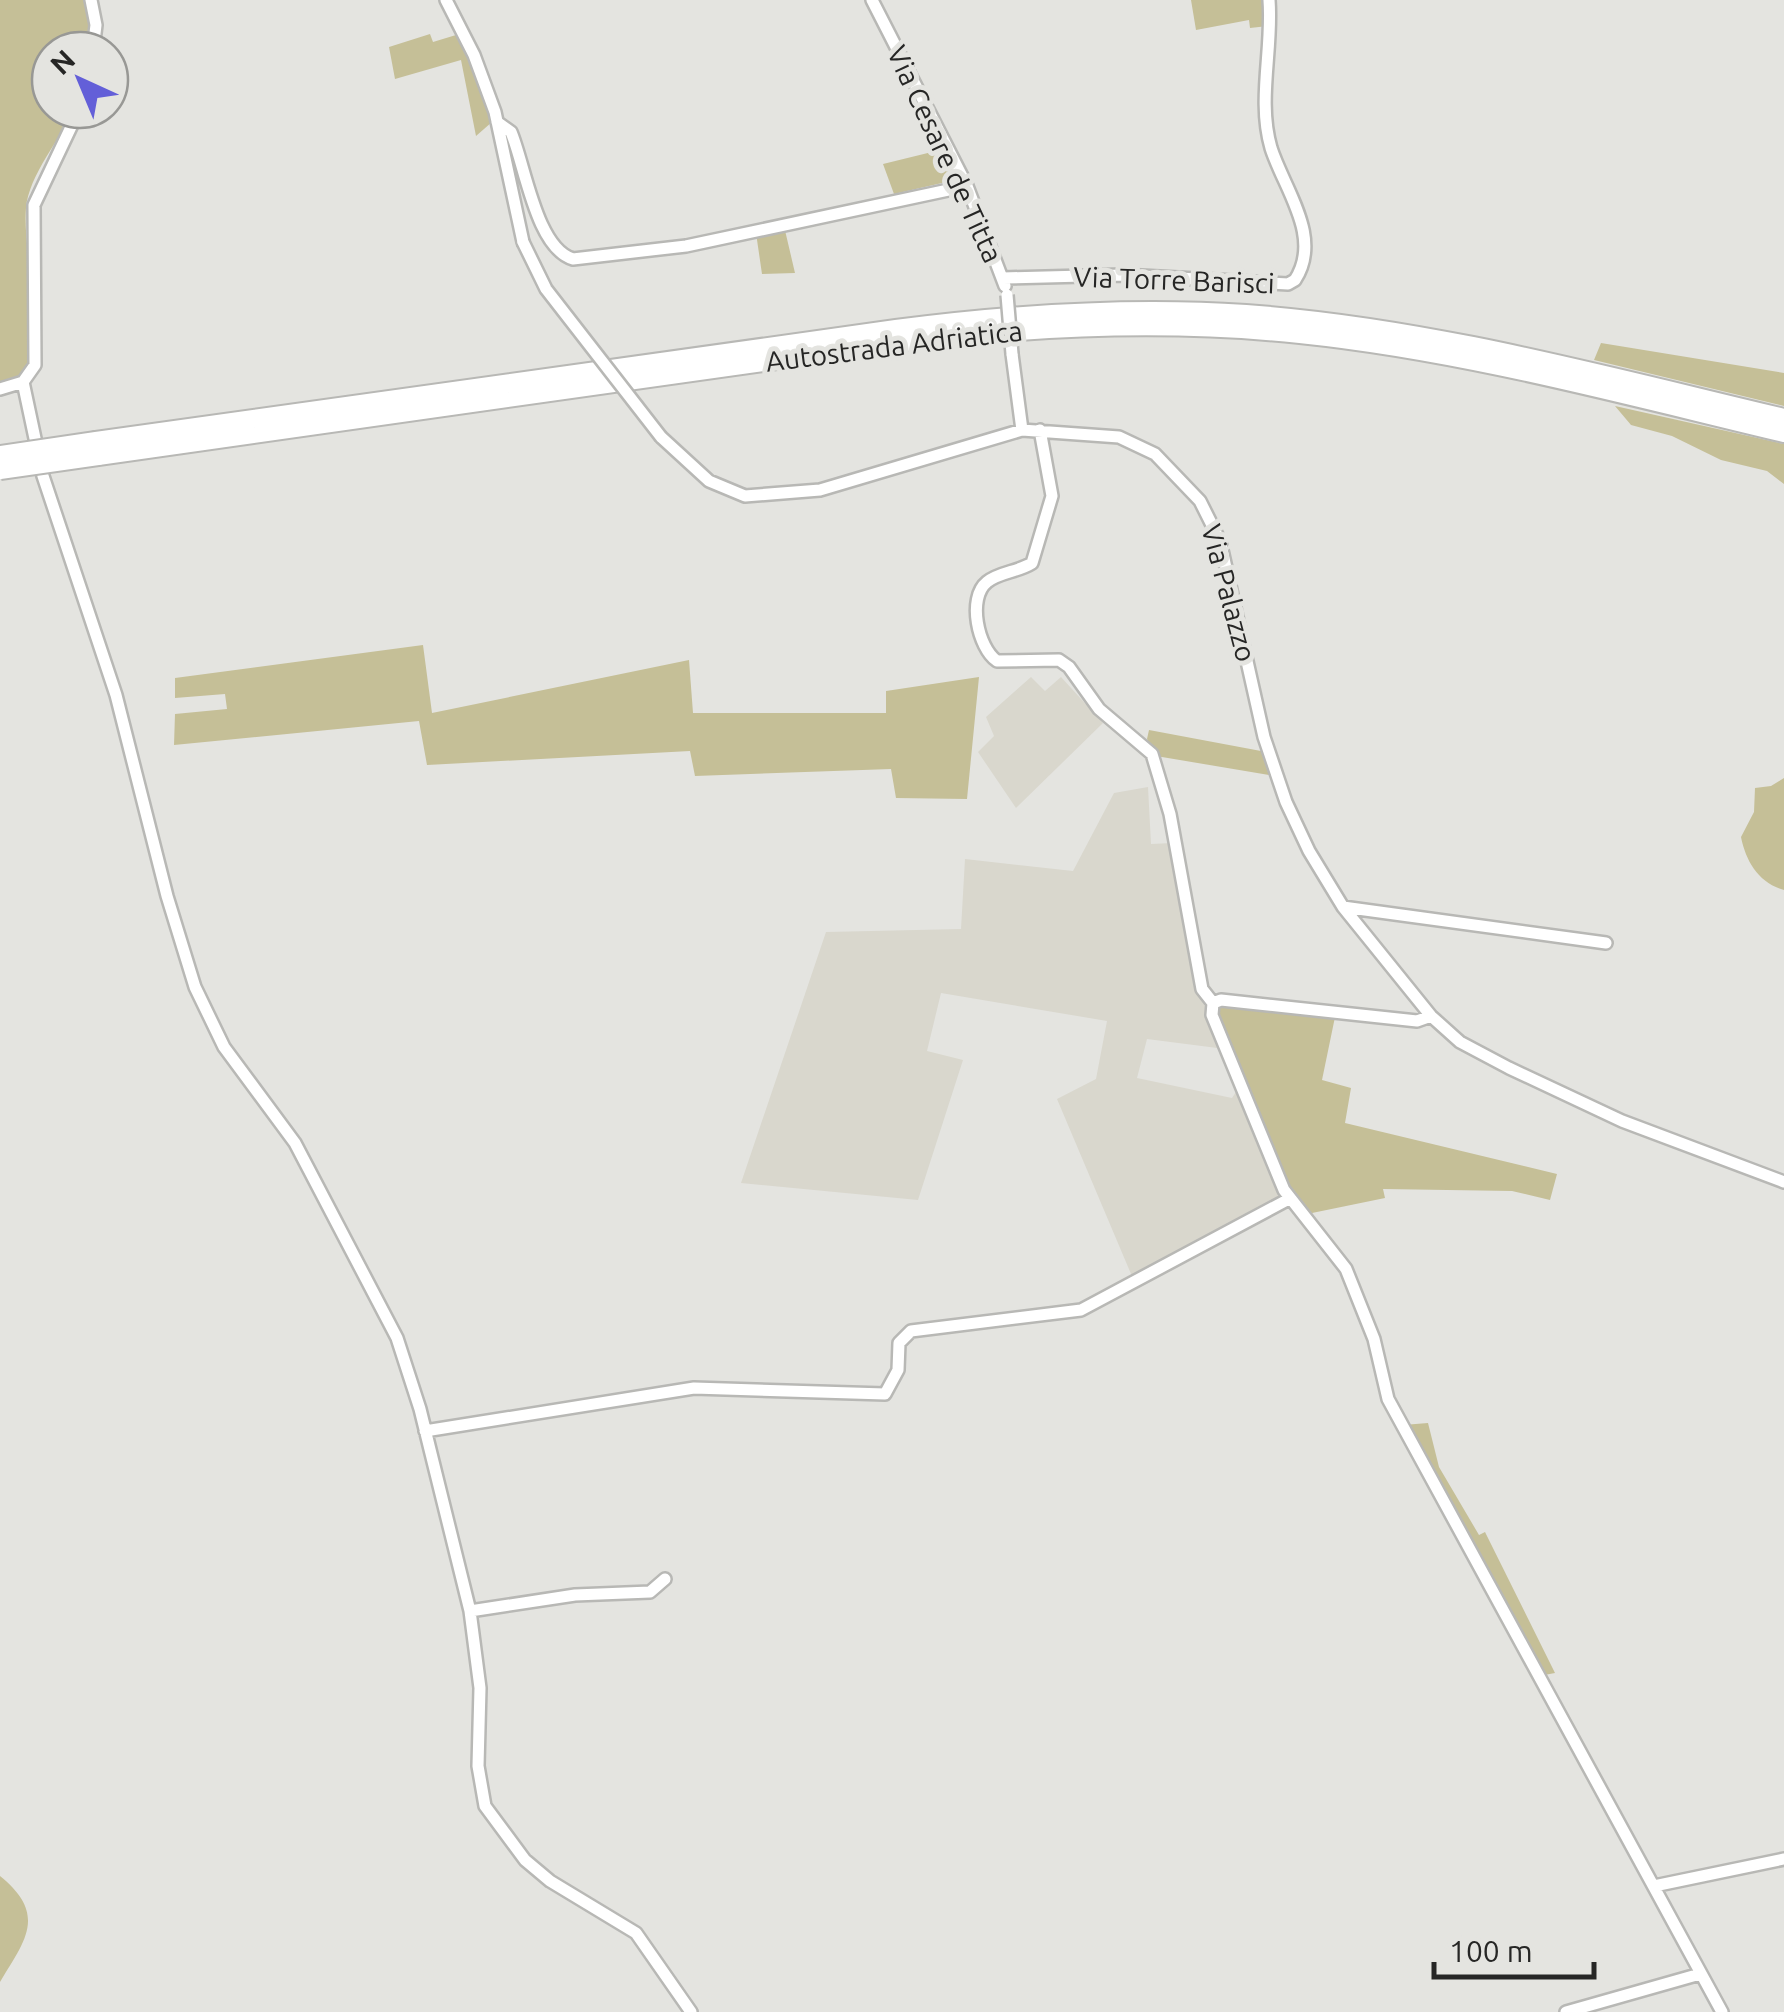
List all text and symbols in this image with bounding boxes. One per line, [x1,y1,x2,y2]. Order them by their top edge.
north arrow [30,30,130,130]
street label: Via Cesare de Titta [882,41,1009,267]
text: N [44,43,81,80]
street label: Via Torre Barisci [1073,260,1275,299]
street label: Autostrada Adriatica [764,314,1024,377]
street label: Via Palazzo [1196,521,1263,665]
scale bar [1434,1917,1594,1979]
text: 100 m [1449,1934,1533,1968]

